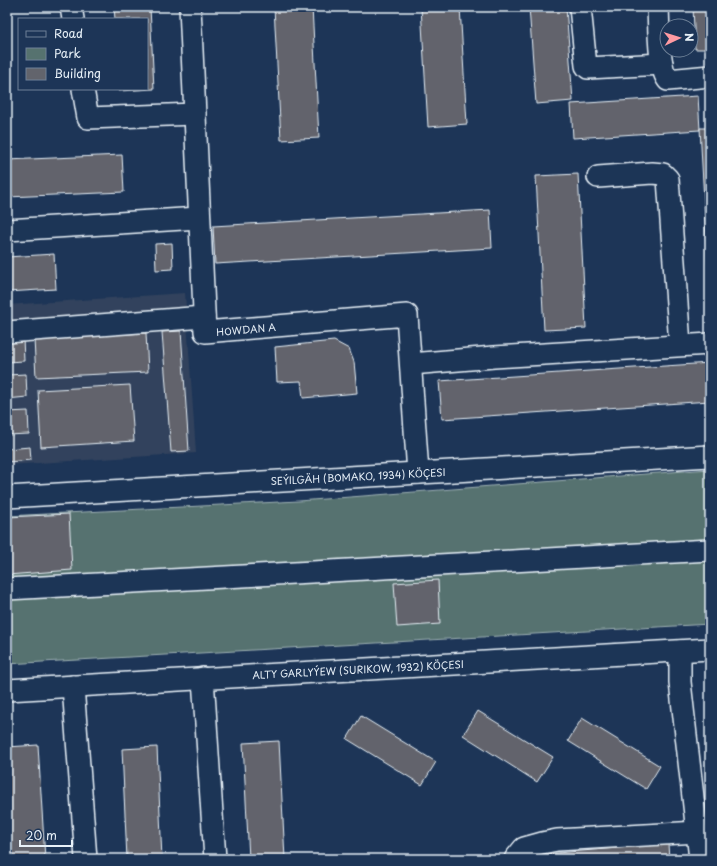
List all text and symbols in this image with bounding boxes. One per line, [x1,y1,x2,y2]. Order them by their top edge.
legend [18,18,148,90]
north arrow [659,18,699,58]
text: Road [54,24,83,42]
text: N [681,32,698,42]
text: Park [54,44,81,62]
text: Building [54,64,101,82]
street label: HOWDAN A [216,319,277,339]
street label: SEÝILGÄH (BOMAKO, 1934) KÖÇESI [270,464,446,488]
street label: ALTY GARLYÝEW (SURIKOW, 1932) KÖÇESI [252,656,464,682]
scale bar [20,822,72,848]
text: 20 m [26,826,57,844]

